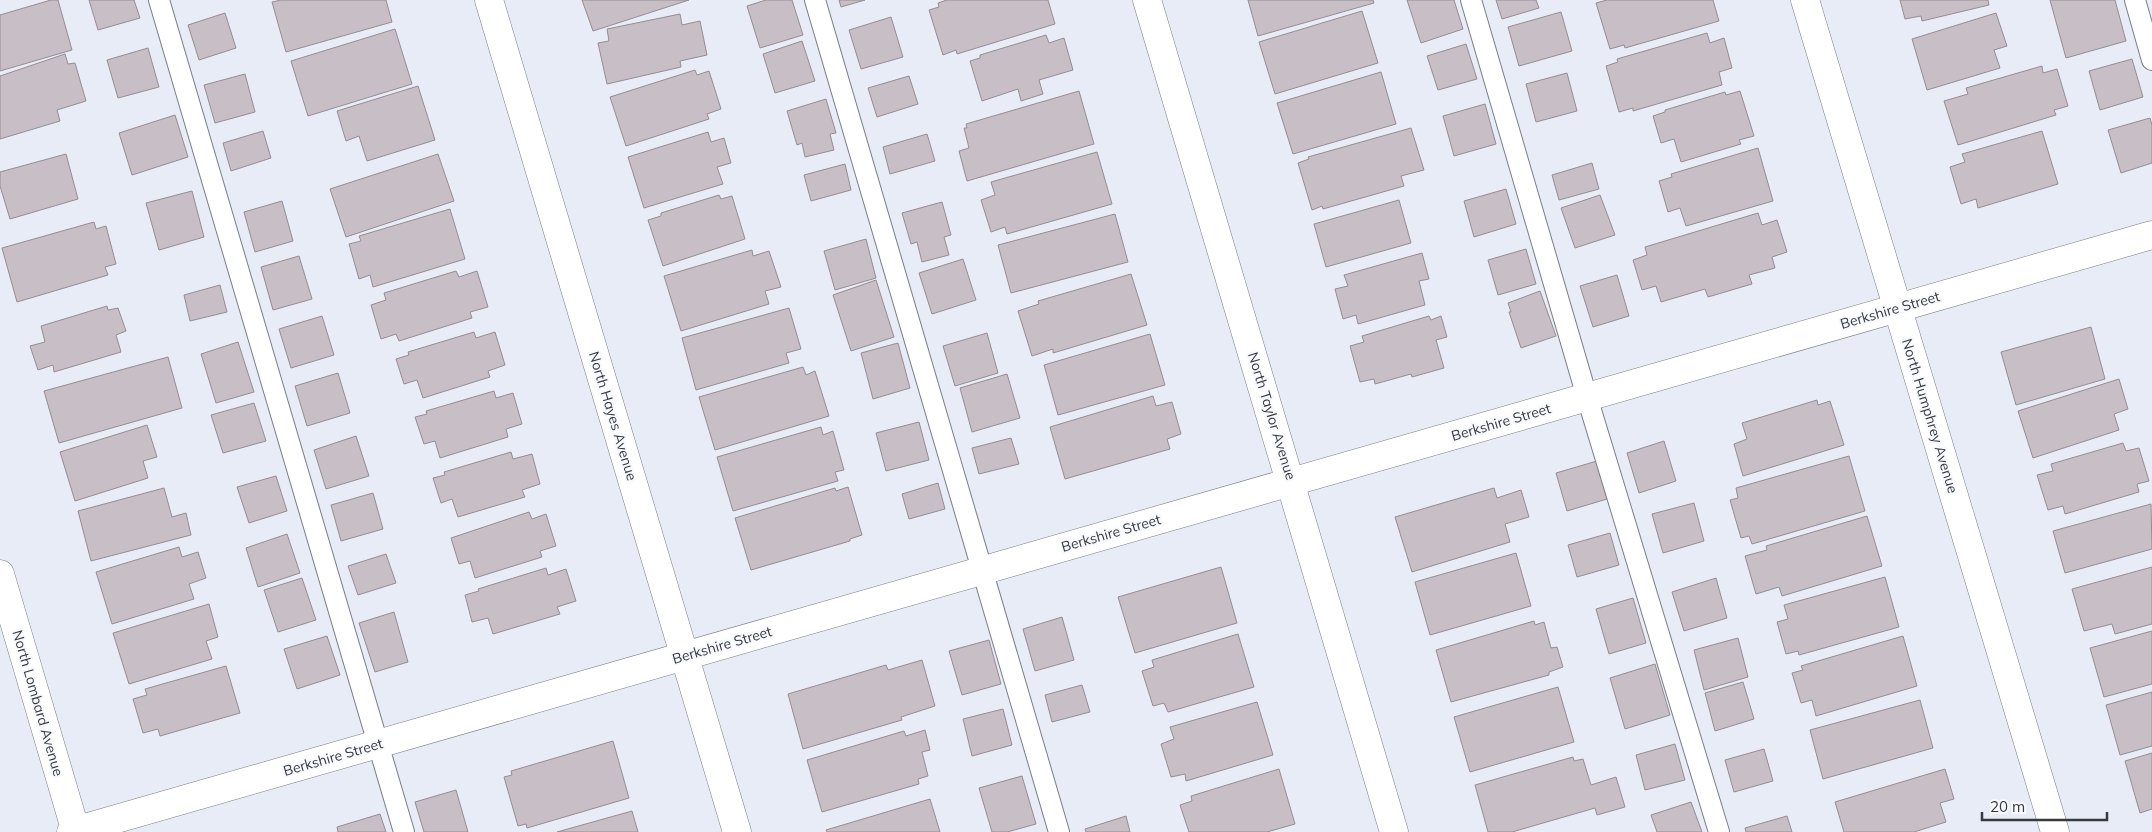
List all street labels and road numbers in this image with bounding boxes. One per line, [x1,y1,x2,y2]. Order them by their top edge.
street label: Berkshire Street [1838,287,1942,333]
street label: North Humphrey Avenue [1898,337,1962,495]
street label: North Hayes Avenue [585,349,641,483]
street label: North Taylor Avenue [1244,350,1300,482]
street label: Berkshire Street [1449,399,1553,445]
street label: Berkshire Street [1059,510,1163,556]
street label: Berkshire Street [670,622,774,668]
street label: North Lombard Avenue [9,628,67,778]
street label: Berkshire Street [281,734,385,780]

